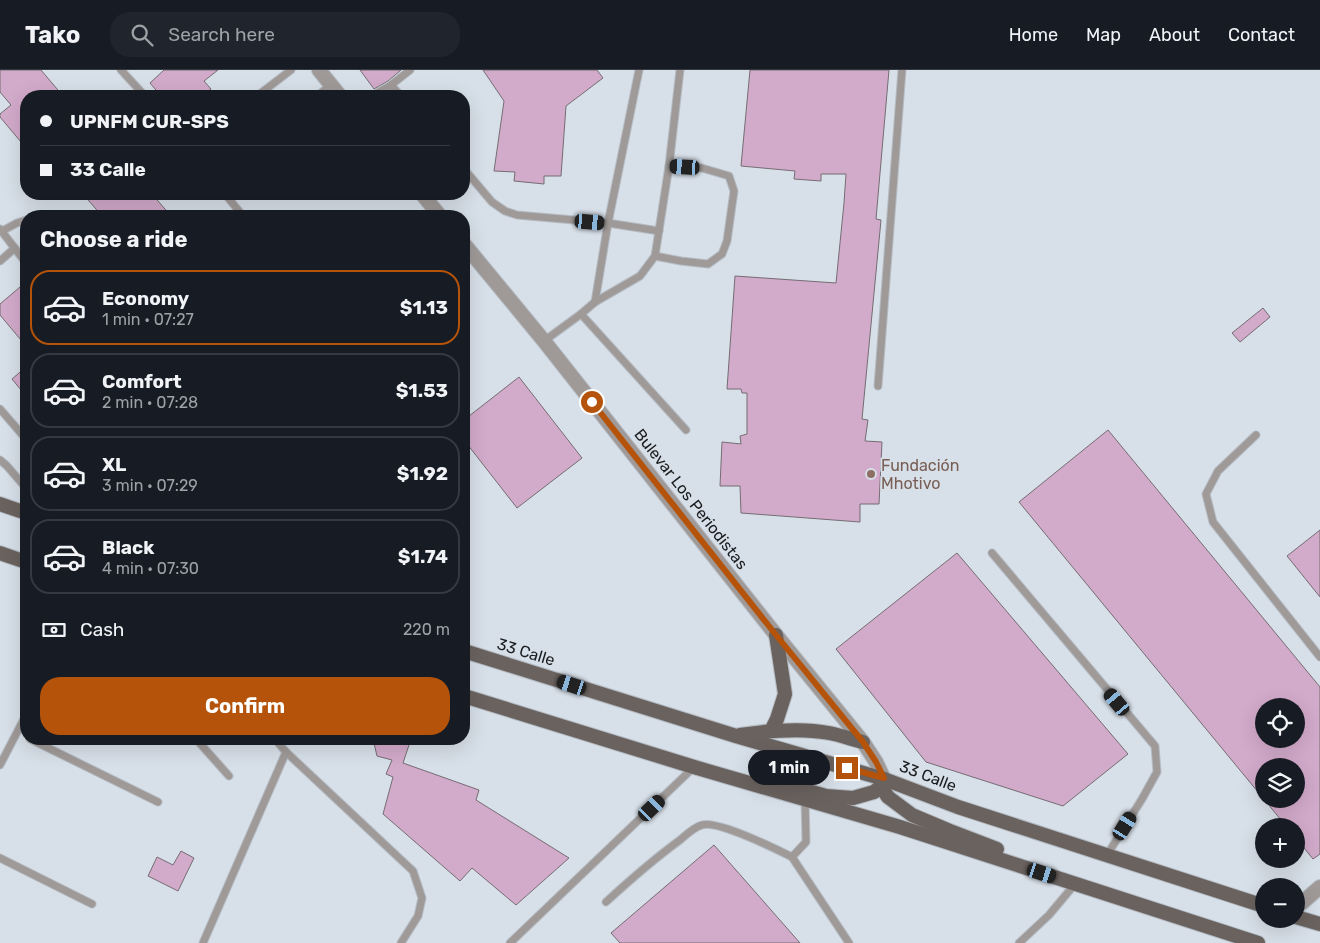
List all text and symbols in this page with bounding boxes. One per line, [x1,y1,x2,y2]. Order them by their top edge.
search box [110,12,460,57]
text: Tako [25,21,80,49]
icon: search [128,21,156,49]
text: Search here [168,23,275,46]
text: Home [1009,24,1058,46]
text: Map [1086,24,1121,46]
text: About [1149,24,1200,46]
text: Contact [1228,24,1295,46]
text: UPNFM CUR-SPS [70,110,229,133]
text: 33 Calle [70,158,146,181]
car [669,159,700,175]
car [574,213,605,231]
text: Choose a ride [40,226,187,253]
icon: car [42,285,87,330]
text: Economy [102,287,189,310]
text: $1.13 [400,296,448,319]
text: 1 min · 07:27 [102,310,194,329]
icon: car [42,368,87,413]
text: Comfort [102,370,182,393]
text: $1.53 [396,379,448,402]
route start [581,391,603,413]
text: 2 min · 07:28 [102,393,198,412]
street label: Bulevar Los Periodistas [630,425,752,573]
icon: car [42,451,87,496]
text: XL [102,453,126,476]
place label: Fundación Mhotivo [881,456,959,493]
text: $1.92 [397,462,448,485]
marker: Fundación Mhotivo [865,468,877,480]
text: 3 min · 07:29 [102,476,198,495]
icon: car [42,534,87,579]
text: Black [102,536,154,559]
text: $1.74 [398,545,448,568]
text: 4 min · 07:30 [102,559,199,578]
icon: cash [40,616,68,644]
text: Cash [80,618,124,641]
text: 220 m [403,620,450,639]
street label: 33 Calle [495,634,557,670]
car [555,673,588,697]
button: Confirm [40,677,450,735]
car [1101,686,1132,718]
map controls [1255,698,1305,928]
button: locate [1255,698,1305,748]
callout: 1 min [747,750,830,786]
street label: 33 Calle [897,756,959,796]
route end [836,757,858,779]
text: 1 min [769,758,809,777]
button: layers [1255,758,1305,808]
car [635,792,668,824]
car [1110,809,1139,843]
button: + [1255,818,1305,868]
car [1025,861,1058,885]
button: − [1255,878,1305,928]

